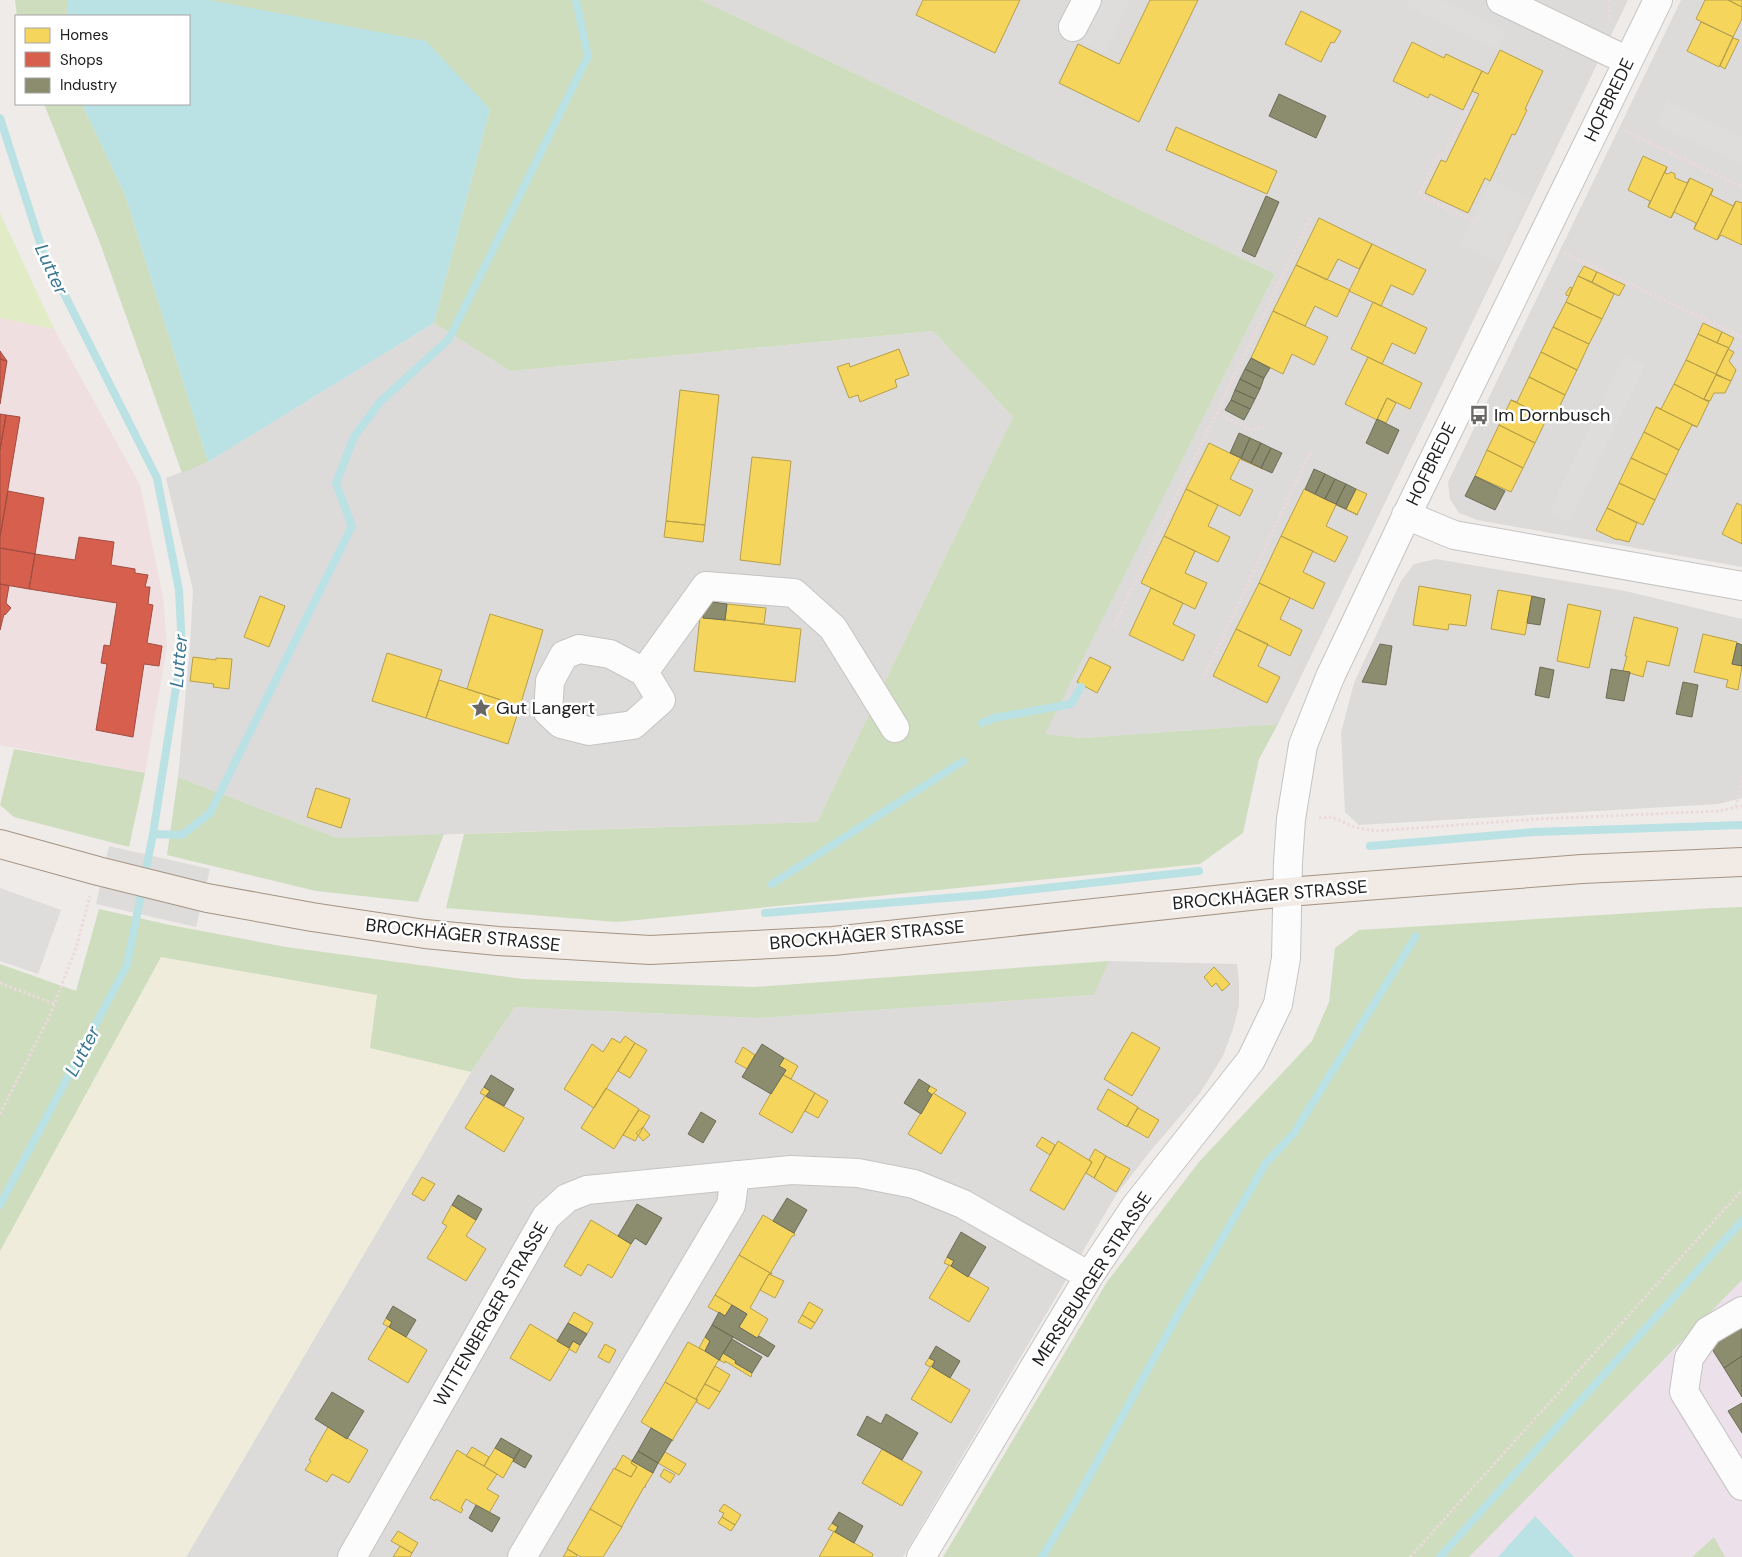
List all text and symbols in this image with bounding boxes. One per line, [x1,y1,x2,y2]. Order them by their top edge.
legend [15,15,190,105]
text: Homes [60,25,109,45]
text: Shops [60,50,103,70]
street label: HOFBREDE [1578,54,1640,146]
text: Industry [60,75,118,95]
water label: Lutter [29,240,75,299]
place label: Im Dornbusch [1494,403,1610,427]
bus stop icon: Im Dornbusch [1468,404,1490,426]
street label: HOFBREDE [1400,418,1462,510]
water label: Lutter [164,632,193,689]
place label: Gut Langert [496,696,595,720]
place icon: Gut Langert [470,697,492,719]
street label: BROCKHÄGER STRASSE [1172,875,1368,915]
street label: BROCKHÄGER STRASSE [364,913,562,957]
street label: BROCKHÄGER STRASSE [769,915,965,955]
water label: Lutter [59,1021,106,1081]
street label: MERSEBURGER STRASSE [1027,1187,1157,1371]
street label: WITTENBERGER STRASSE [428,1217,554,1411]

